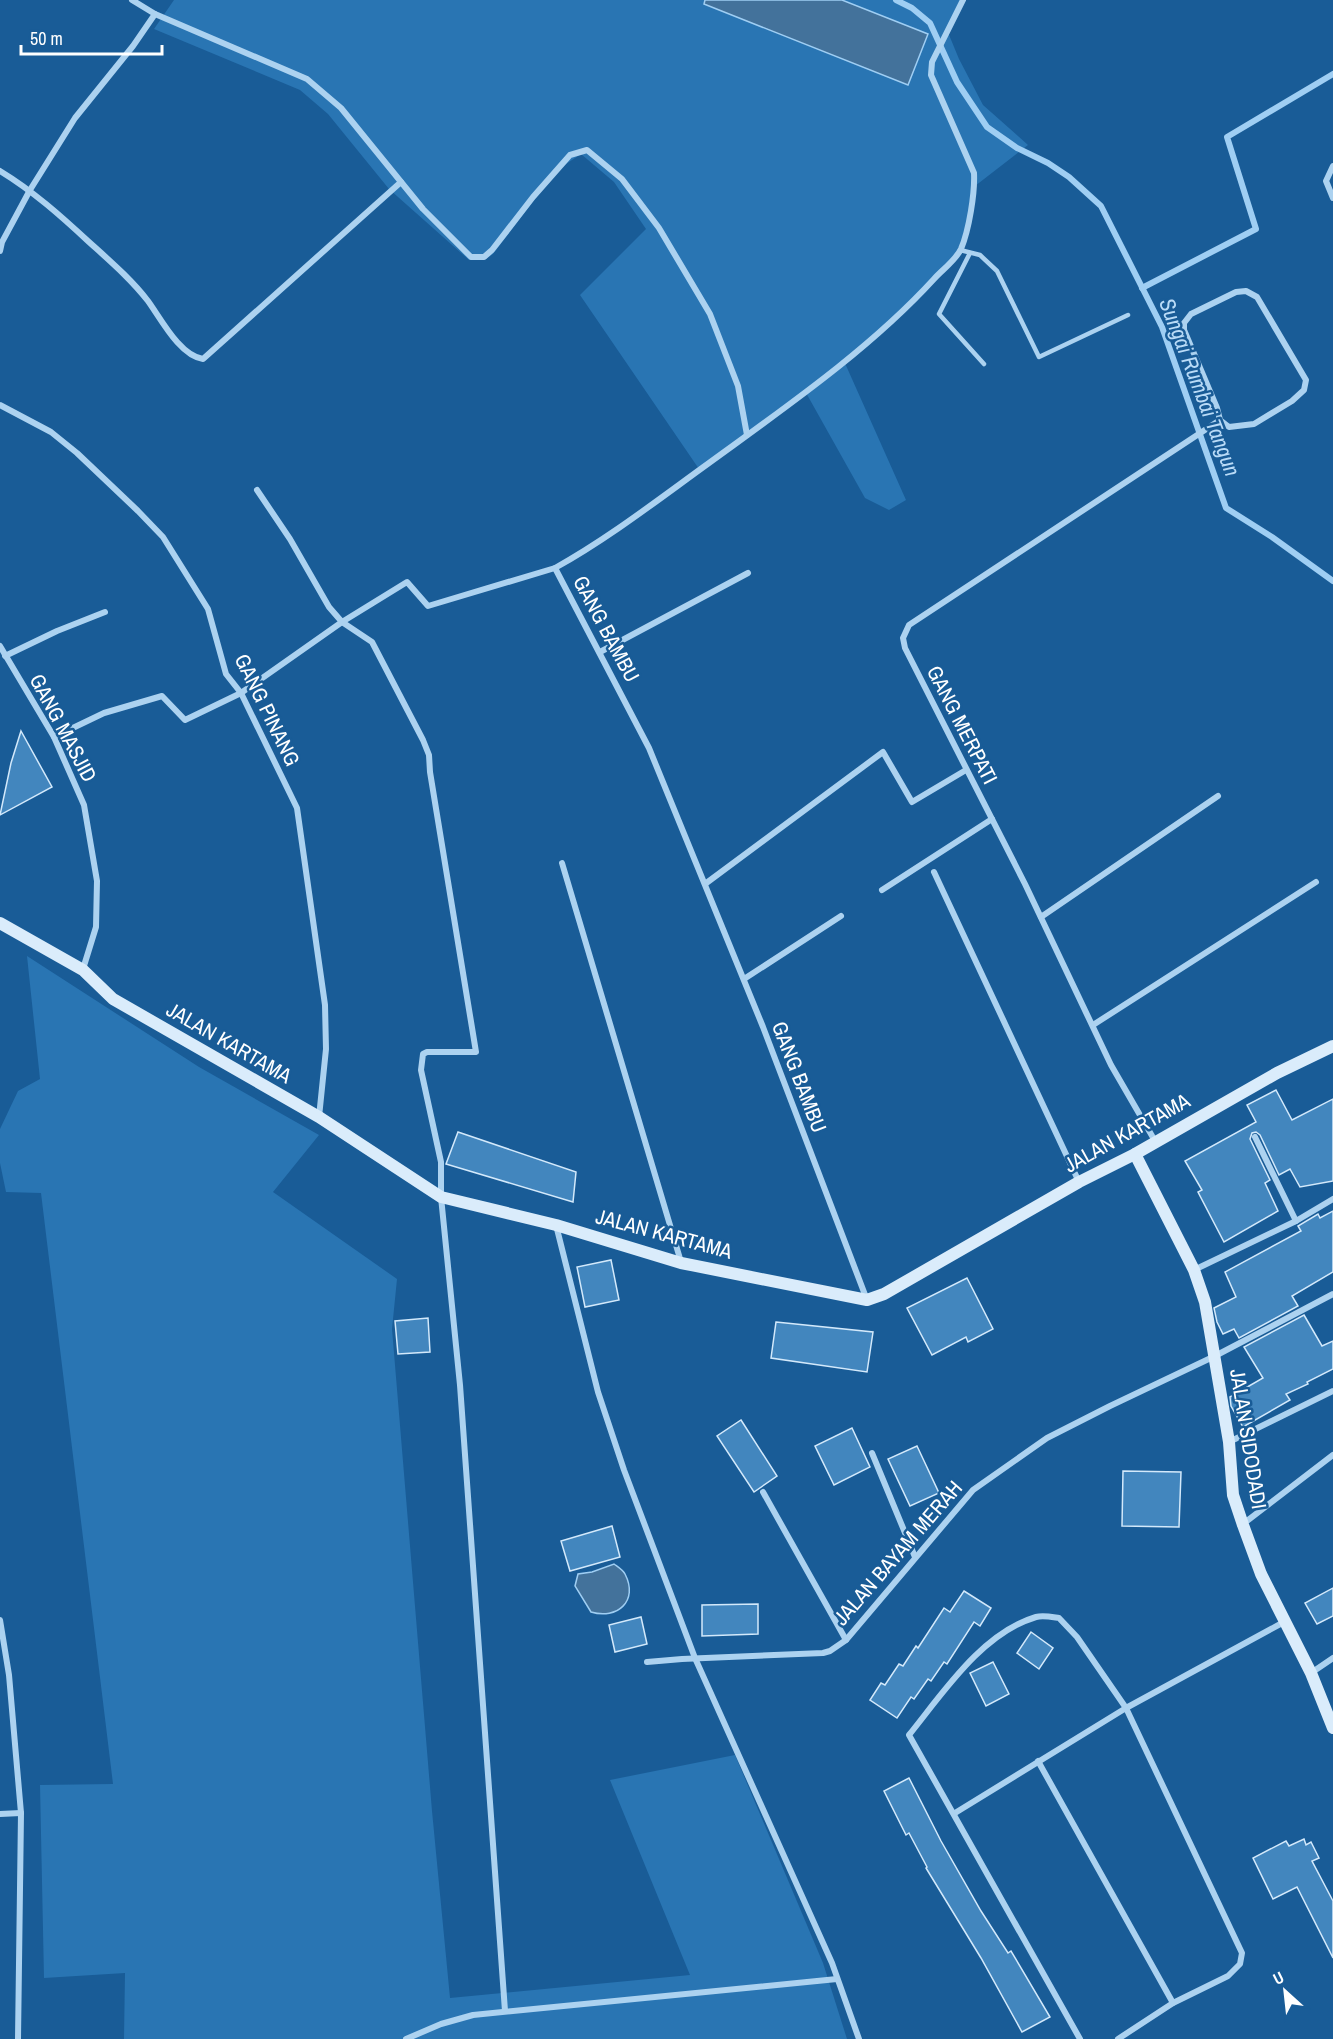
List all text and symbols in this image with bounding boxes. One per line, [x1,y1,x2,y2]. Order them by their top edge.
scale bar [21,18,162,56]
text: 50 m [30,26,63,51]
water label: Sungai Rumbai Tangun [1152,294,1248,480]
street label: GANG BAMBU [566,570,647,687]
street label: GANG PINANG [228,649,307,771]
street label: GANG MERPATI [920,660,1005,789]
street label: GANG MASJID [23,669,104,787]
street label: JALAN KARTAMA [161,995,298,1090]
street label: GANG BAMBU [765,1017,834,1137]
street label: JALAN KARTAMA [1058,1086,1195,1179]
street label: JALAN KARTAMA [593,1201,736,1266]
street label: JALAN SIDODADI [1223,1367,1274,1511]
street label: JALAN BAYAM MERAH [827,1474,969,1631]
north arrow [1255,1961,1315,2021]
text: U [1269,1966,1287,1990]

